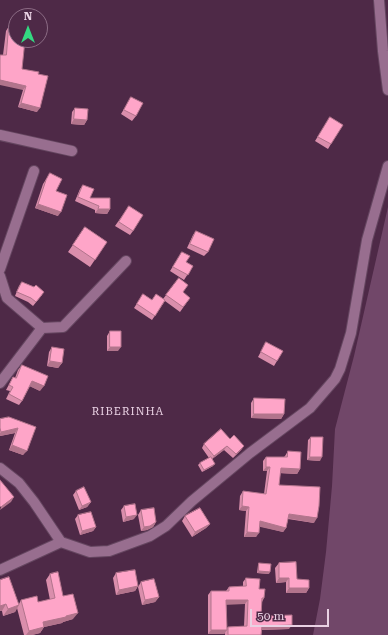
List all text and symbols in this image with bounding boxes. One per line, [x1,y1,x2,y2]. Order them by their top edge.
north arrow [8,8,48,48]
text: N [24,10,32,23]
district label: RIBERINHA [92,405,164,419]
scale bar [252,601,331,627]
text: 50 m [257,609,284,623]

